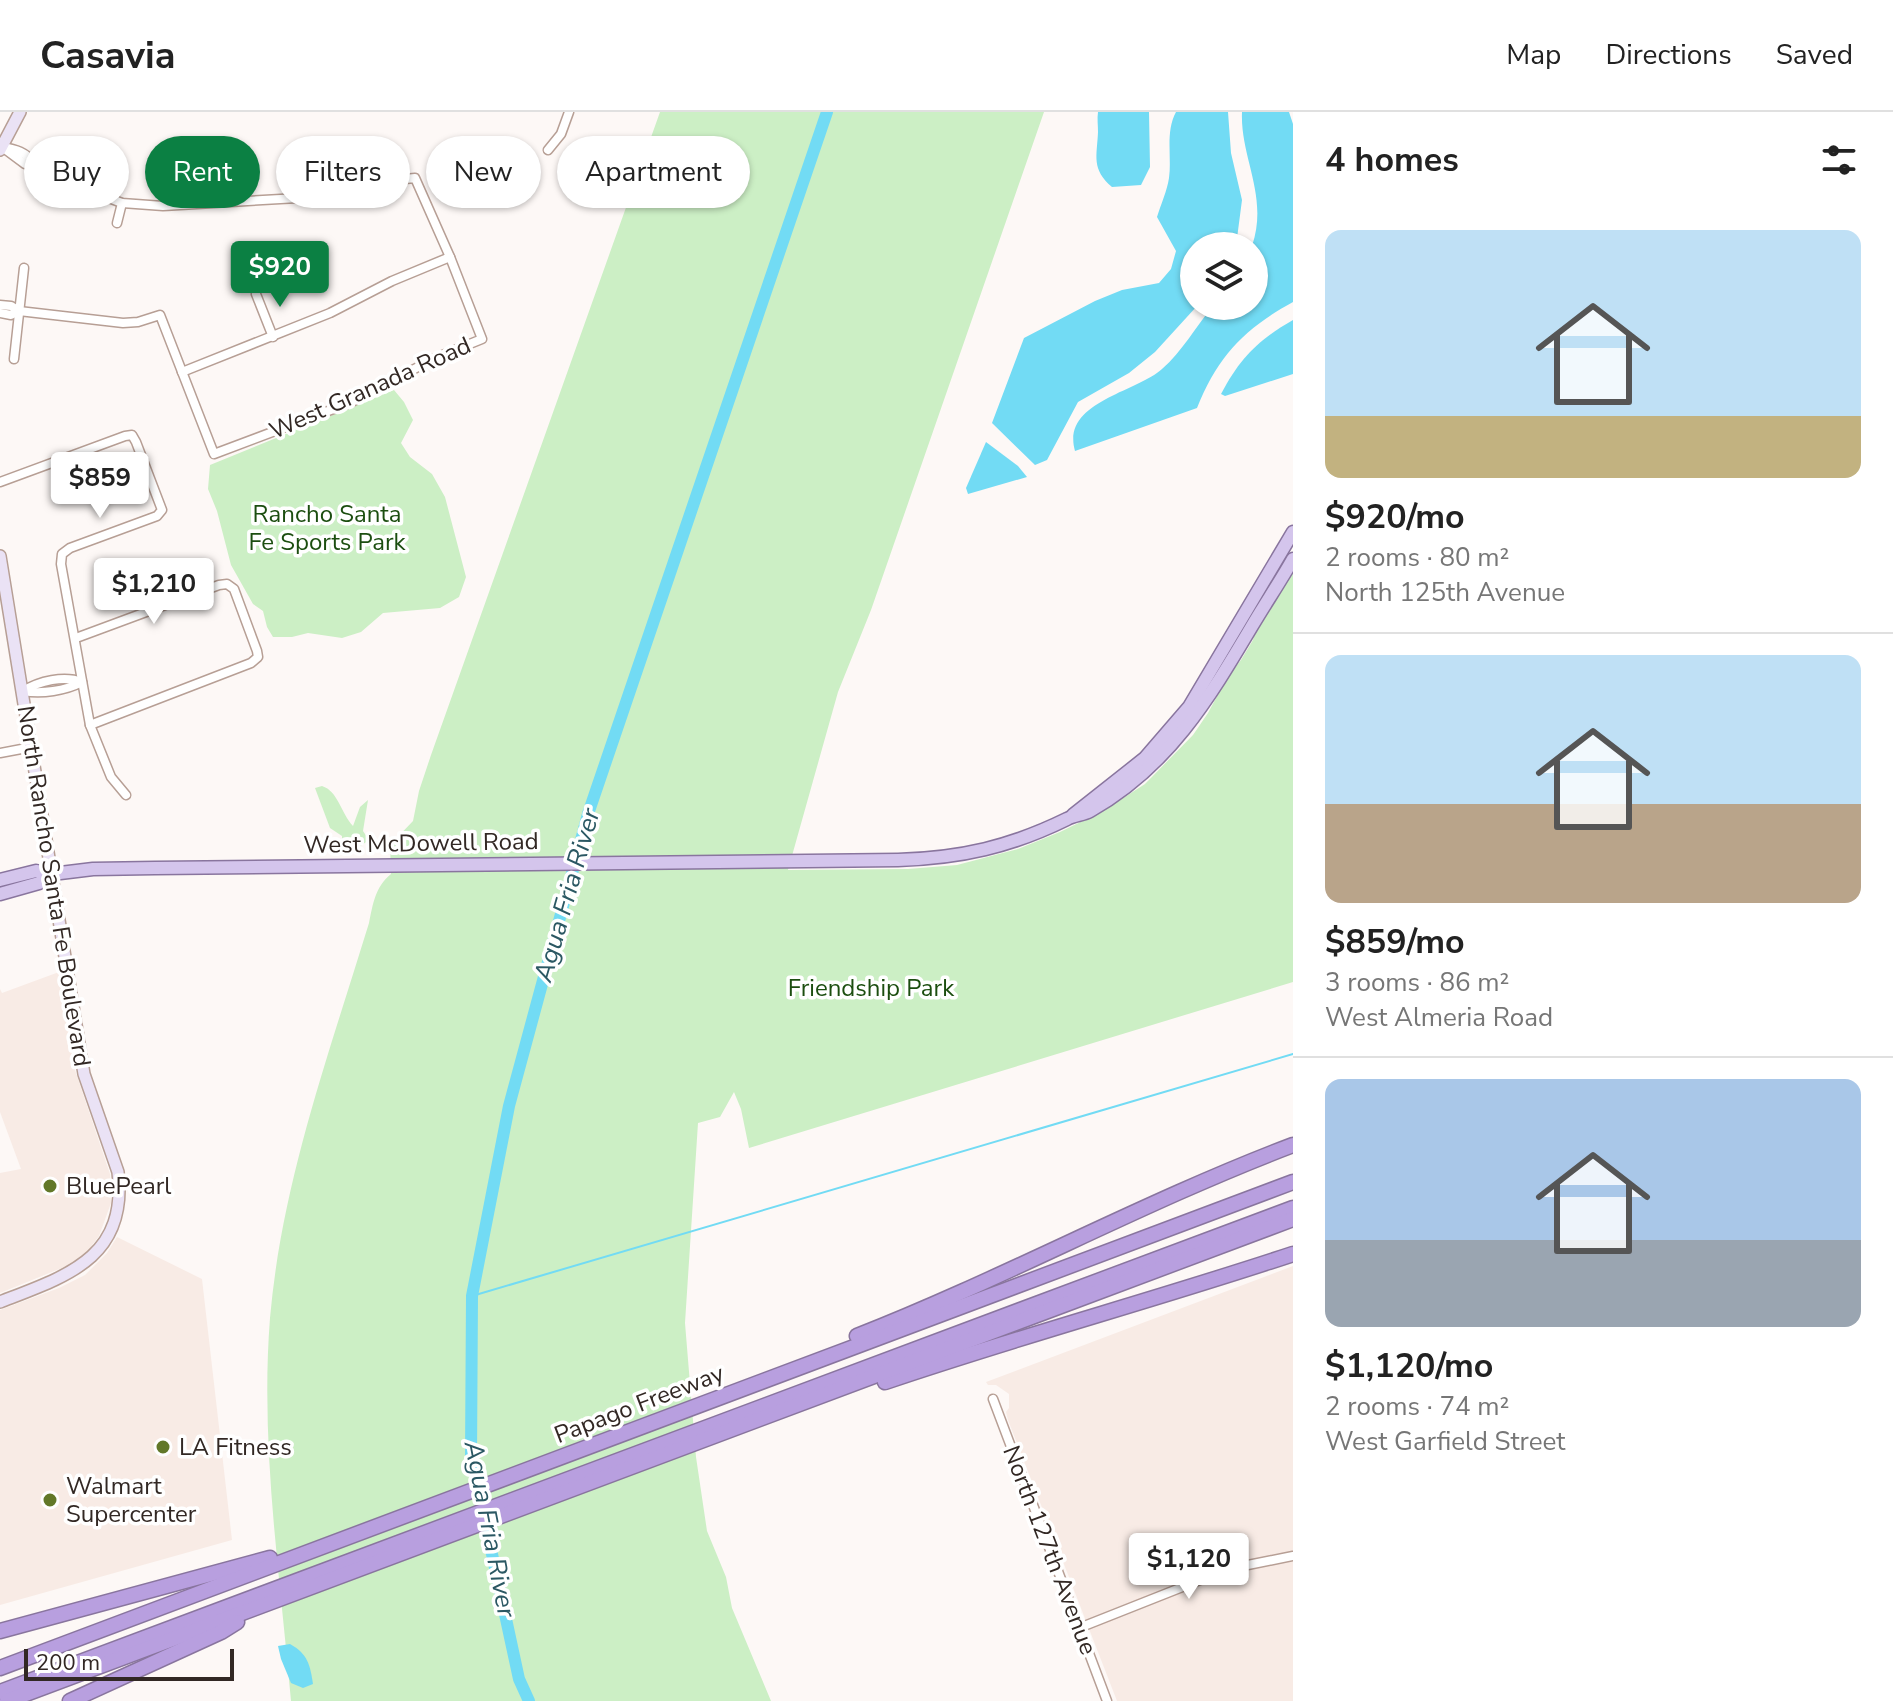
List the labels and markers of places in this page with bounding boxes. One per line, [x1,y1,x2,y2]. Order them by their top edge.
pin: $920 [233,241,327,309]
pin: $859 [53,452,147,520]
pin: $1,210 [89,558,219,626]
place label: BluePearl [66,1170,171,1202]
marker: BluePearl [41,1177,59,1195]
place label: LA Fitness [179,1431,292,1463]
marker: LA Fitness [154,1438,172,1456]
place label: Walmart Supercenter [66,1470,197,1530]
marker: Walmart Supercenter [41,1491,59,1509]
pin: $1,120 [1124,1533,1254,1601]

